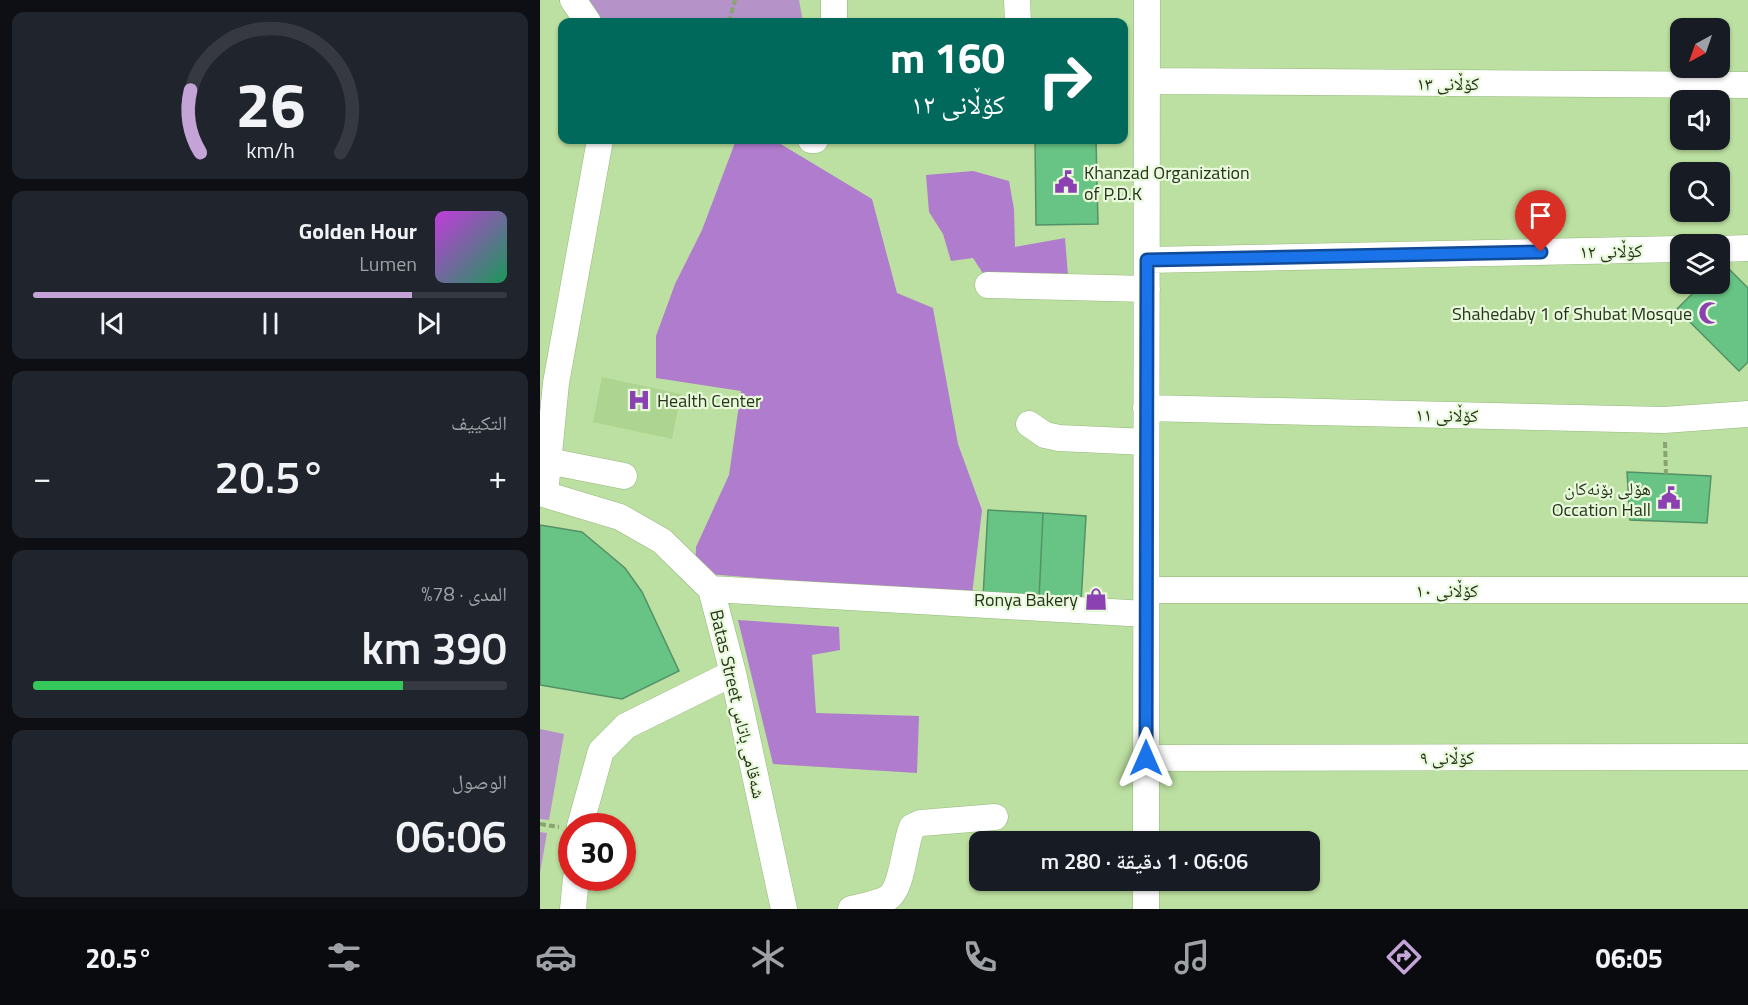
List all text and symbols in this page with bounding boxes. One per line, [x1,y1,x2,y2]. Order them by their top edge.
north arrow [1670,18,1730,78]
map controls [1670,18,1730,294]
text: 160 m [890,25,1005,89]
icon: right [1026,42,1104,120]
text: 26 [235,56,305,151]
street label: کۆڵانی ١٣ [1417,70,1480,97]
text: کۆڵانی ١٢ [911,83,1005,124]
button: sound [1670,90,1730,150]
text: km/h [246,134,294,166]
place label: Khanzad Organization of P.D.K [1084,159,1250,207]
button: search [1670,162,1730,222]
public building icon: Khanzad Organization of P.D.K [1053,169,1079,195]
pin [1515,190,1566,252]
icon: arrive [1524,199,1557,232]
text: Golden Hour [299,214,417,248]
button: layers [1670,234,1730,294]
street label: کۆڵانی ١٢ [1579,237,1643,265]
text: Lumen [359,248,417,279]
place label: Shahedaby 1 of Shubat Mosque [1452,300,1692,327]
mosque icon: Shahedaby 1 of Shubat Mosque [1697,300,1723,326]
icon: previous [96,307,129,340]
icon: pause [254,307,287,340]
icon: next [412,307,445,340]
hospital icon: Health Center [626,387,652,413]
place label: Health Center [657,387,761,414]
street label: کۆڵانی ١١ [1415,401,1479,429]
text: التكييف [451,407,507,438]
text: 20.5° [214,442,326,510]
text: − [33,452,51,502]
text: + [489,452,507,502]
place label: هۆلی بۆنەکان Occation Hall [1552,475,1651,523]
public building icon: هۆلی بۆنەکان Occation Hall [1656,485,1682,511]
street label: کۆڵانی ١٠ [1416,577,1479,604]
text: المدى · 78% [421,578,507,609]
place label: Ronya Bakery [974,586,1078,613]
shop icon: Ronya Bakery [1083,586,1109,612]
street label: Batas Street شەقامی باتاس [703,607,773,801]
text: 390 km [361,613,507,681]
position arrow [1114,726,1178,790]
street label: کۆڵانی ٩ [1420,744,1475,771]
text: الوصول [452,766,507,797]
text: 06:06 [395,801,507,869]
speed limit sign: 30 [558,813,636,891]
text: 06:06 · 1 دقيقة · 280 m [1041,844,1248,878]
icon: filters [323,936,365,978]
icon: car [535,936,577,978]
icon: climate [747,936,789,978]
icon: phone [959,936,1001,978]
icon: music [1171,936,1213,978]
icon: directions [1383,936,1425,978]
text: 20.5° [85,937,153,978]
text: 06:05 [1596,937,1663,978]

